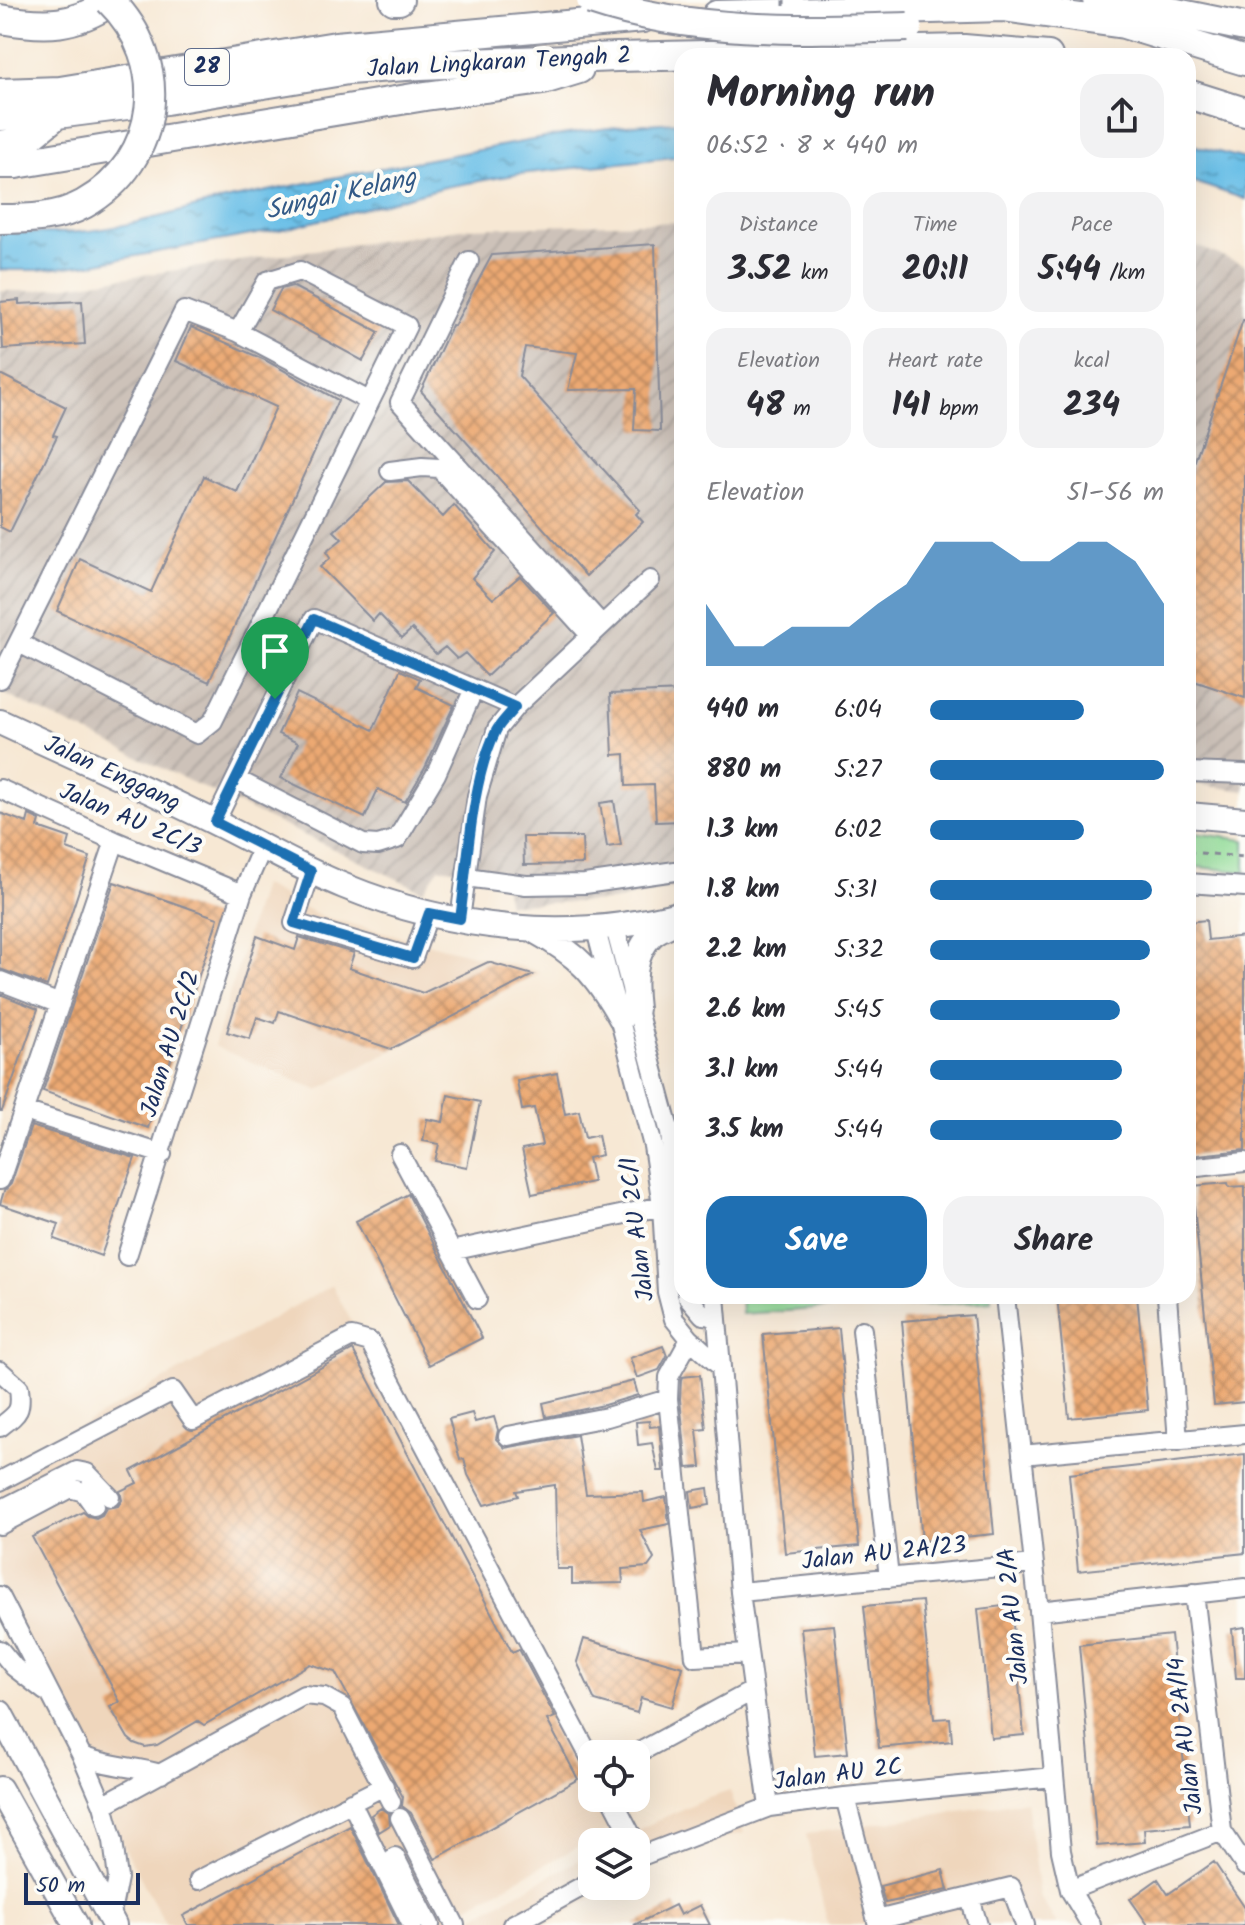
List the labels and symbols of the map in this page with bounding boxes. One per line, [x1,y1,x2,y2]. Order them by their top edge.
street label: Jalan Lingkaran Tengah 2 [366,37,632,89]
road number: 28 [185,49,229,85]
water label: Sungai Kelang [262,157,422,233]
pin [241,617,309,699]
street label: Jalan Enggang [37,725,187,823]
street label: Jalan AU 2C/3 [53,773,207,867]
street label: Jalan AU 2C/2 [130,966,212,1122]
street label: Jalan AU 2C/1 [610,1155,666,1303]
street label: Jalan AU 2A/23 [800,1526,968,1582]
street label: Jalan AU 2/A [987,1546,1041,1686]
street label: Jalan AU 2A/14 [1157,1655,1215,1817]
street label: Jalan AU 2C [772,1748,904,1802]
scale bar [24,1869,140,1905]

